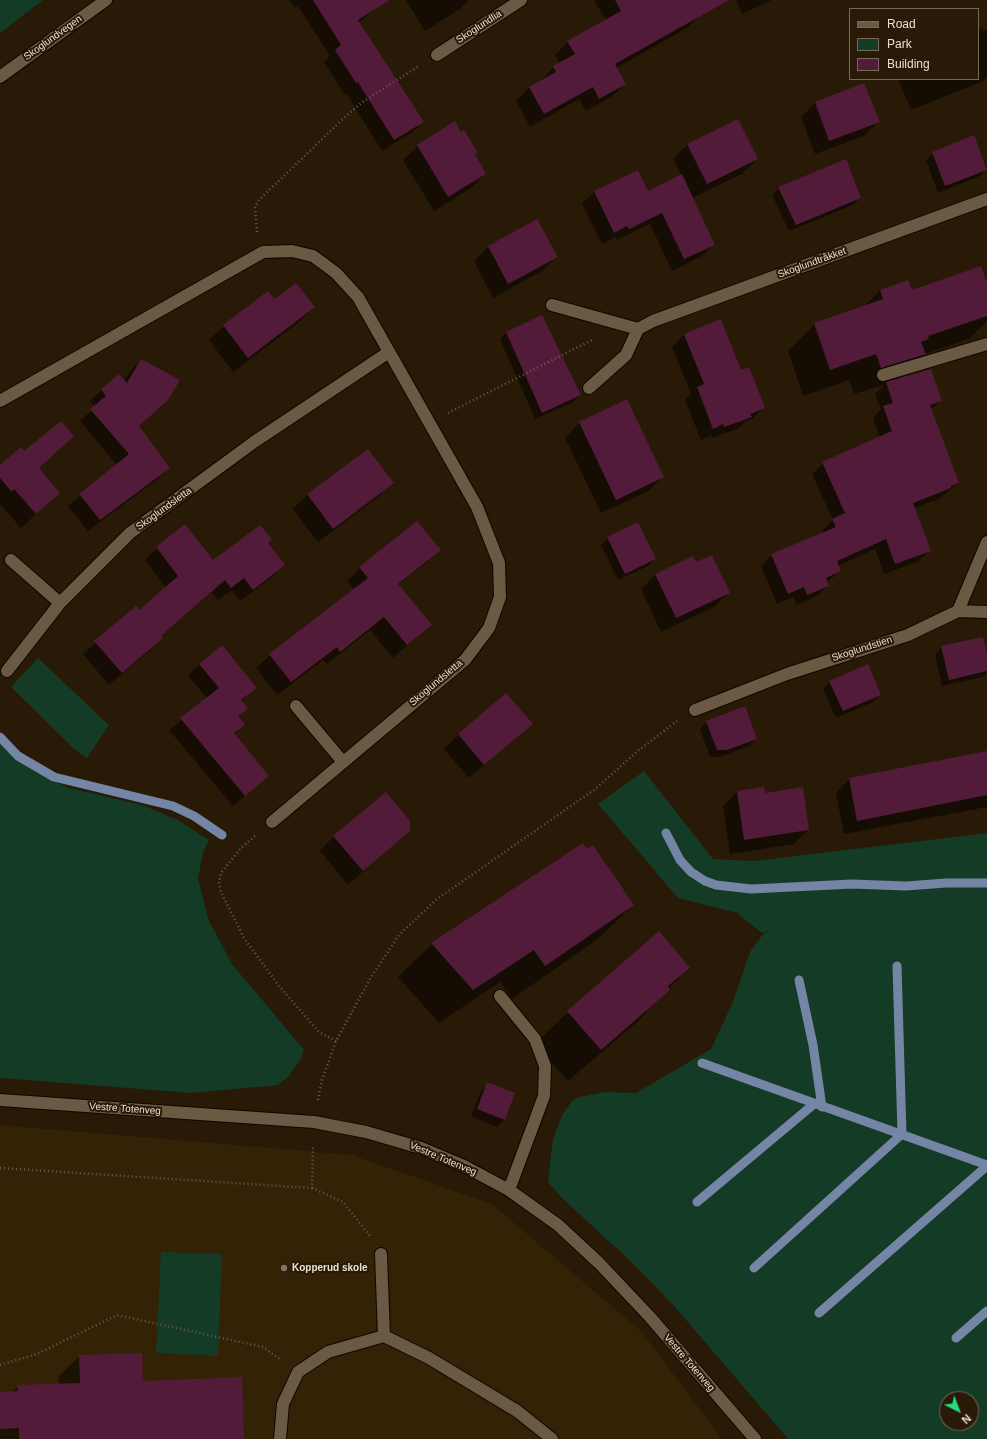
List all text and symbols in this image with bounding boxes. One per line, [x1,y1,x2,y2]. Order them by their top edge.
street label: Skoglundlia [454,8,504,46]
legend [849,8,979,80]
street label: Skoglundvegen [22,13,84,63]
text: Road [887,17,916,31]
text: Park [887,37,912,51]
text: Building [887,57,930,71]
street label: Skoglundtråkket [776,245,848,281]
street label: Skoglundsletta [134,485,194,533]
street label: Skoglundstien [830,634,894,664]
street label: Skoglundsletta [407,657,465,709]
street label: Vestre Totenveg [89,1101,161,1117]
street label: Vestre Totenveg [408,1139,478,1179]
place label: Kopperud skole [292,1262,368,1274]
marker: Kopperud skole [279,1263,289,1273]
street label: Vestre Totenveg [661,1332,717,1394]
north arrow [939,1391,979,1431]
text: N [959,1412,973,1426]

